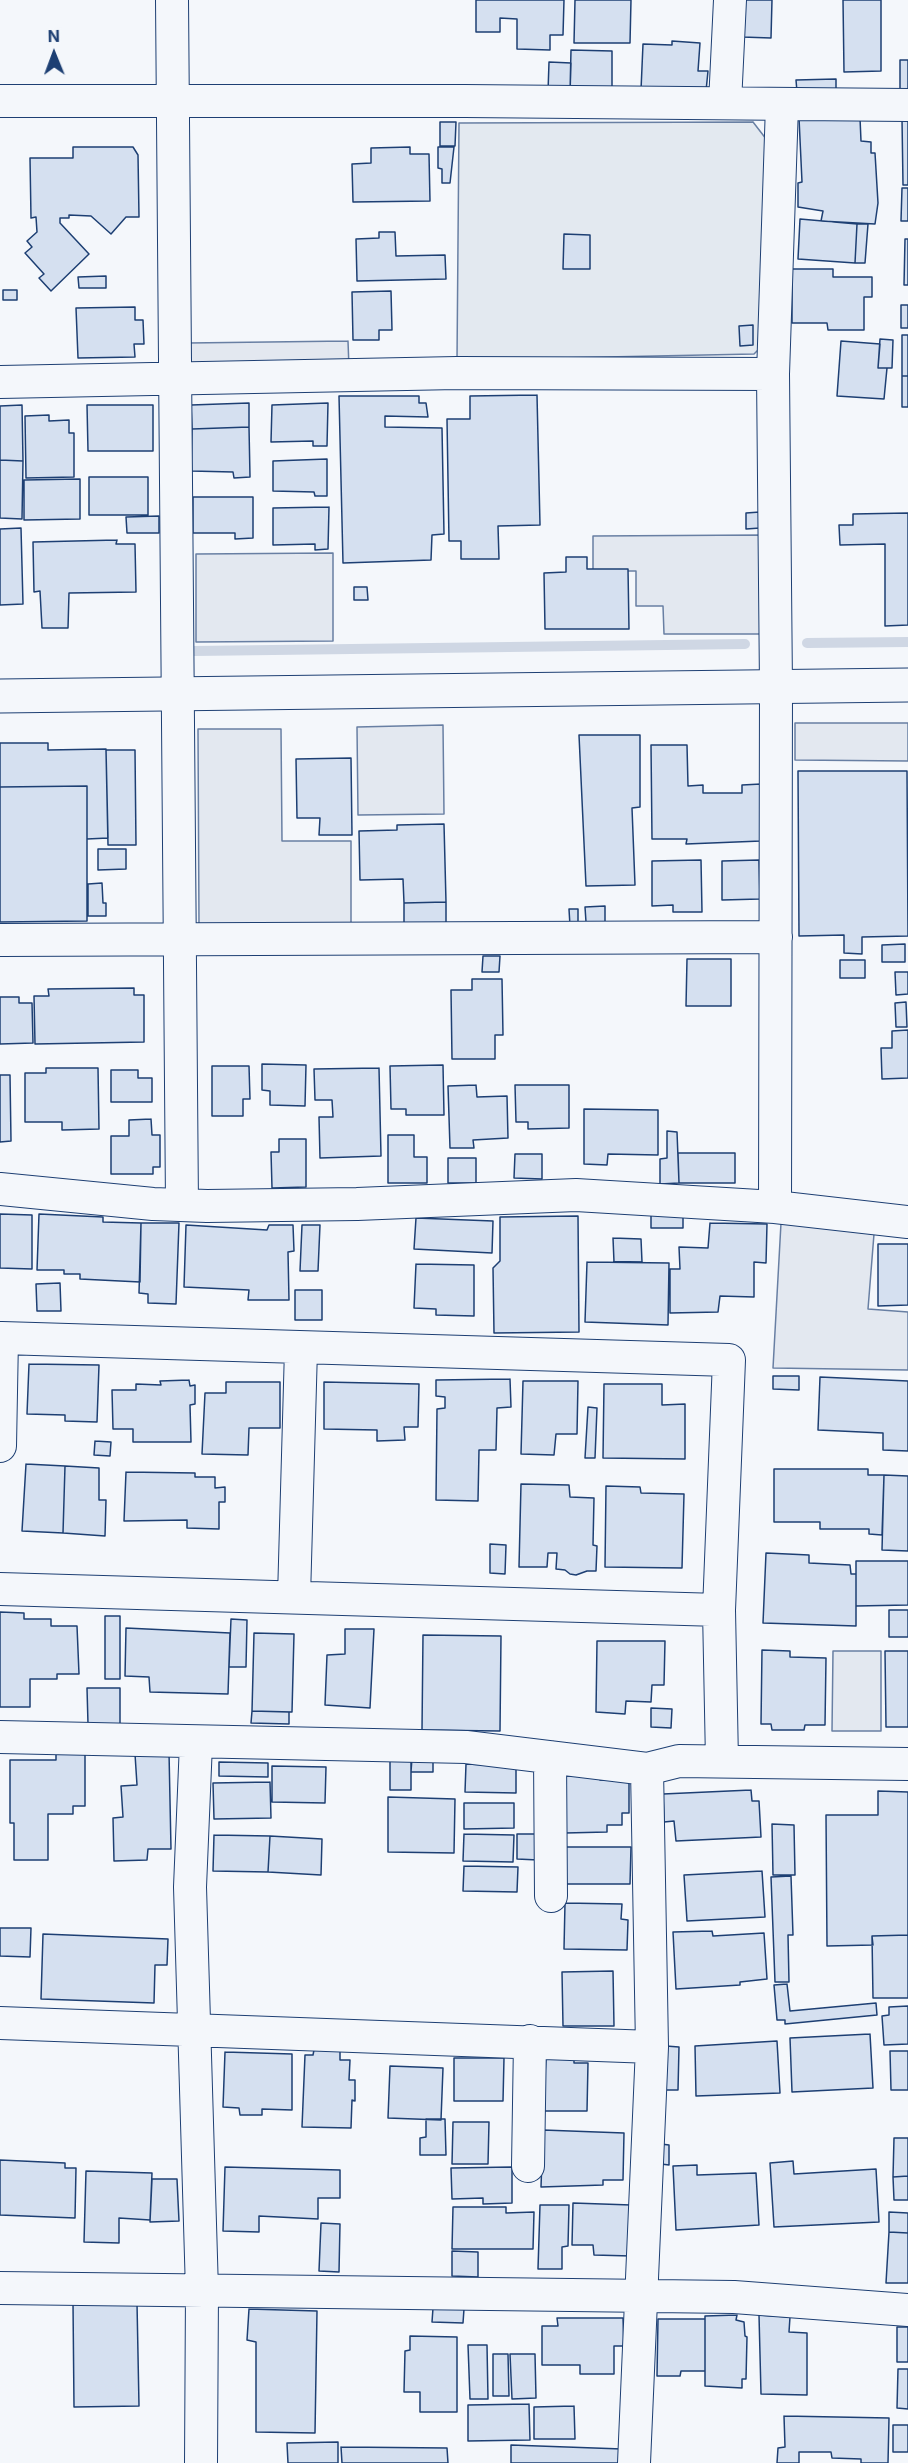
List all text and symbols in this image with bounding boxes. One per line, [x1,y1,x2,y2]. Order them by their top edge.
north arrow [24,24,84,84]
text: N [47,26,60,46]

